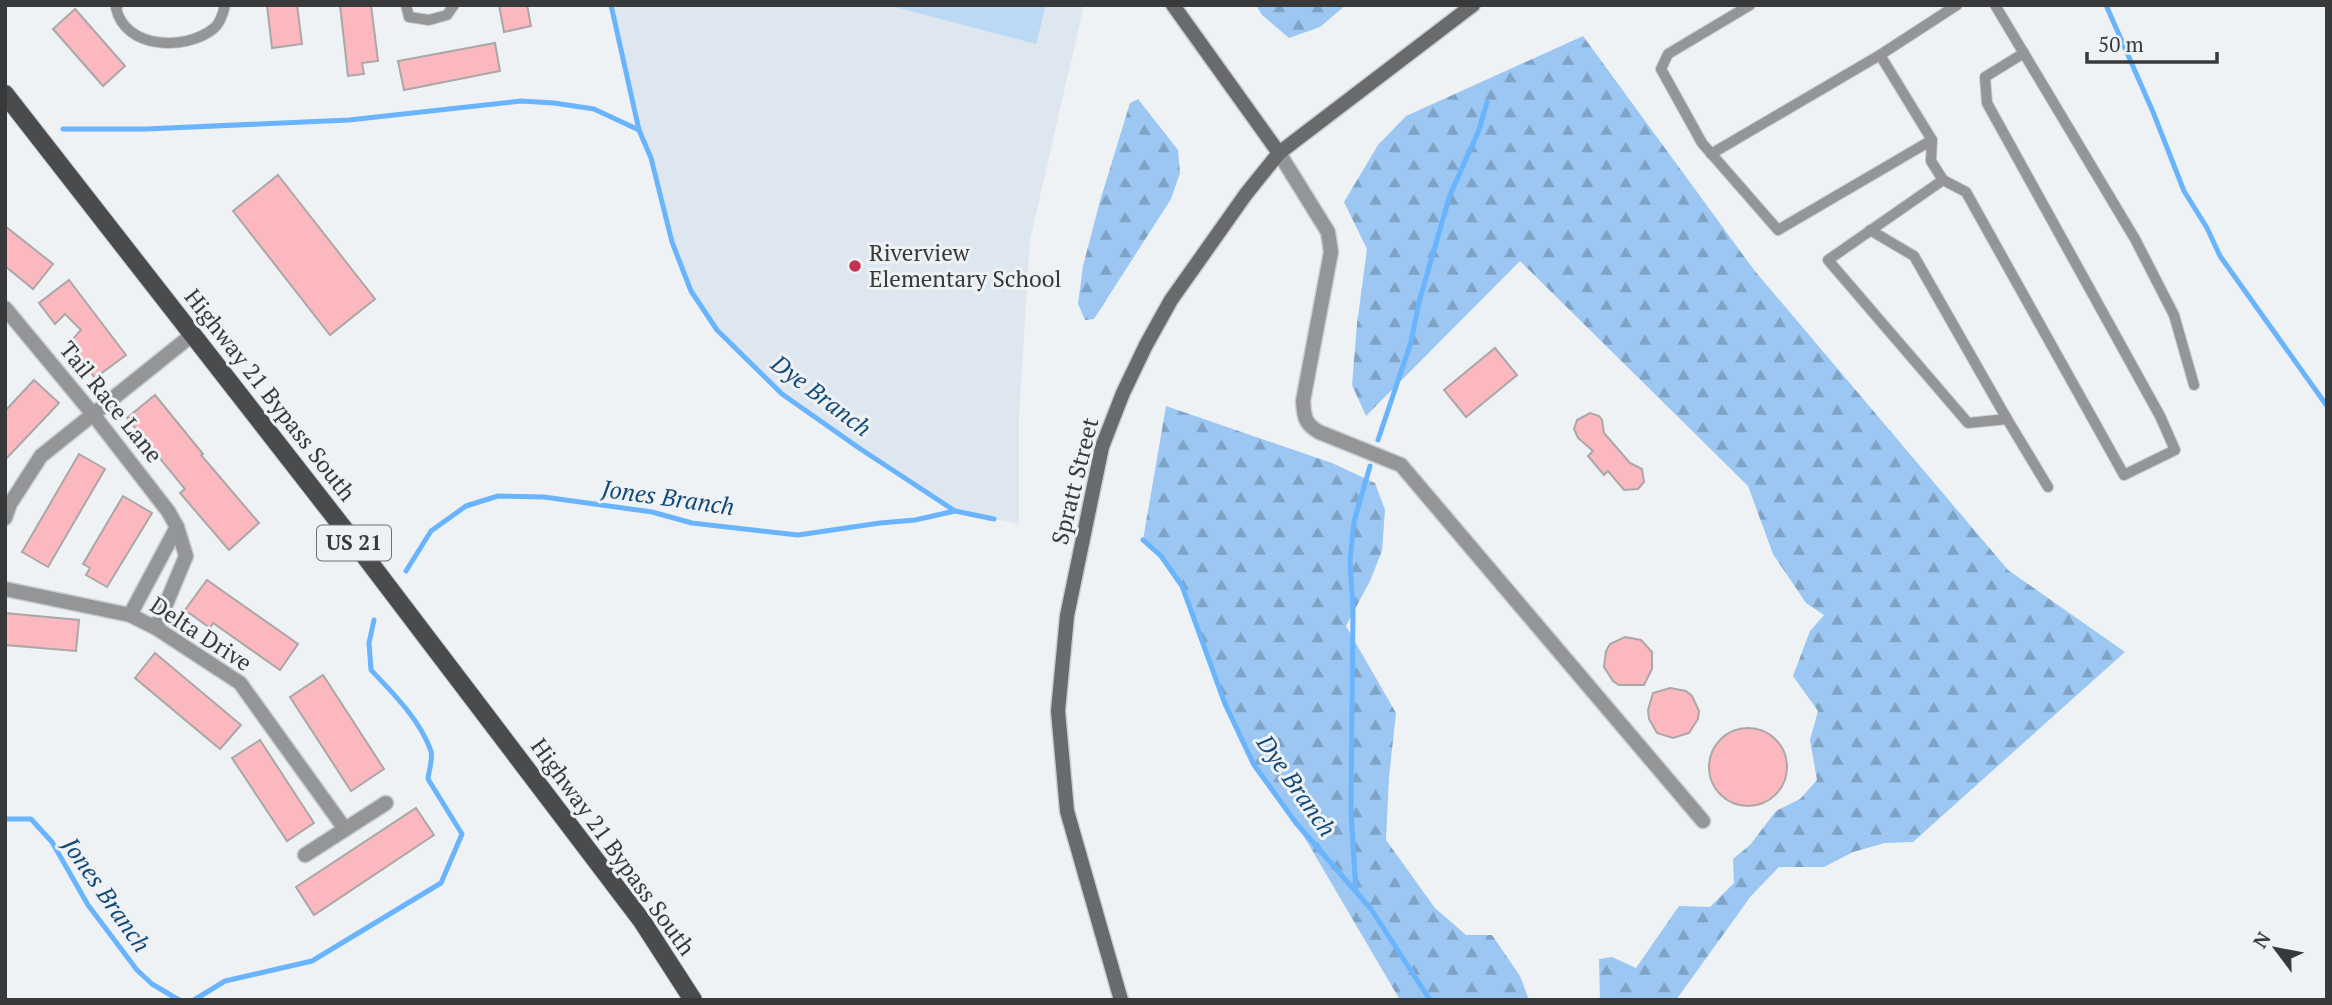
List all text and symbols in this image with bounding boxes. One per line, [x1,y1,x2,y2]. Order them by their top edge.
scale bar [2087,21,2216,65]
text: 50 m [2098,30,2144,58]
place label: Riverview Elementary School [869,237,1062,294]
marker: Riverview Elementary School [847,258,863,274]
street label: Highway 21 Bypass South [178,282,363,508]
street label: Tail Race Lane [53,334,170,469]
water label: Dye Branch [764,346,878,443]
street label: Spratt Street [1044,414,1105,548]
water label: Jones Branch [599,472,736,522]
road number: US 21 [317,526,391,560]
street label: Delta Drive [144,589,258,678]
water label: Dye Branch [1249,727,1344,843]
street label: Highway 21 Bypass South [524,732,703,962]
water label: Jones Branch [55,830,158,958]
north arrow [2241,914,2311,984]
text: N [2247,926,2276,952]

